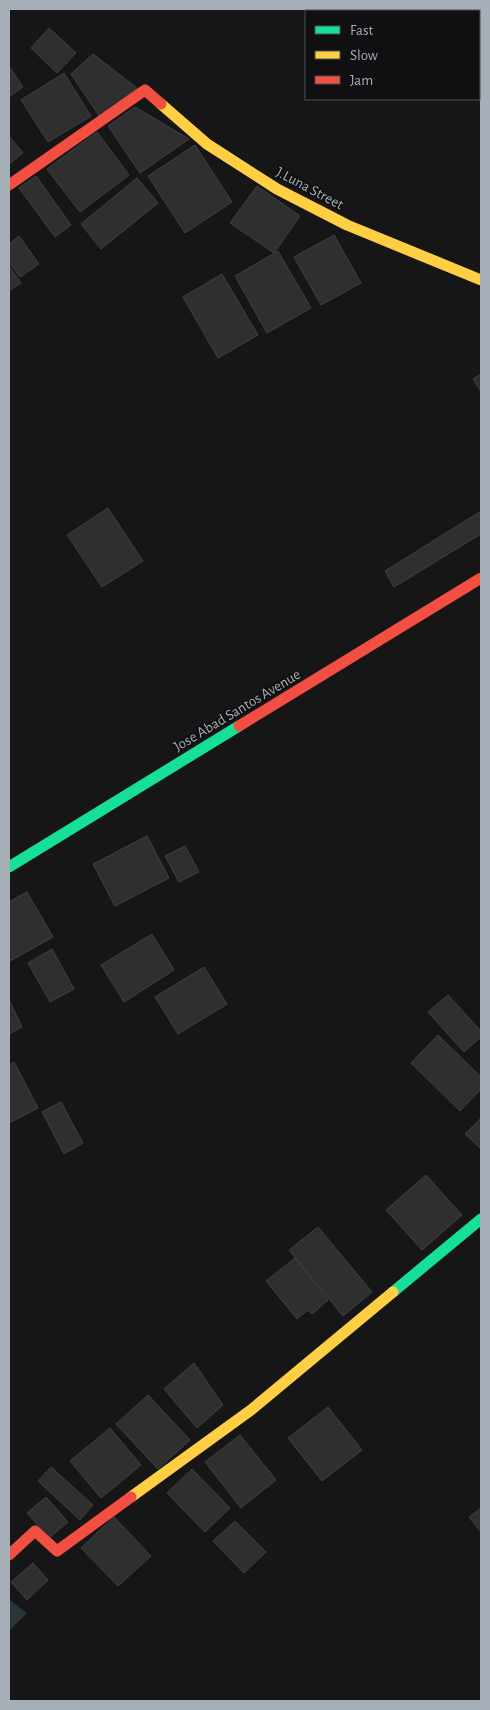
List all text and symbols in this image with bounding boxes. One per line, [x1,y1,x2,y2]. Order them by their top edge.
legend [305,10,480,100]
text: Fast [350,23,374,38]
text: Slow [350,48,378,63]
text: Jam [350,73,373,88]
street label: J.Luna Street [274,164,346,212]
street label: Jose Abad Santos Avenue [171,667,303,754]

